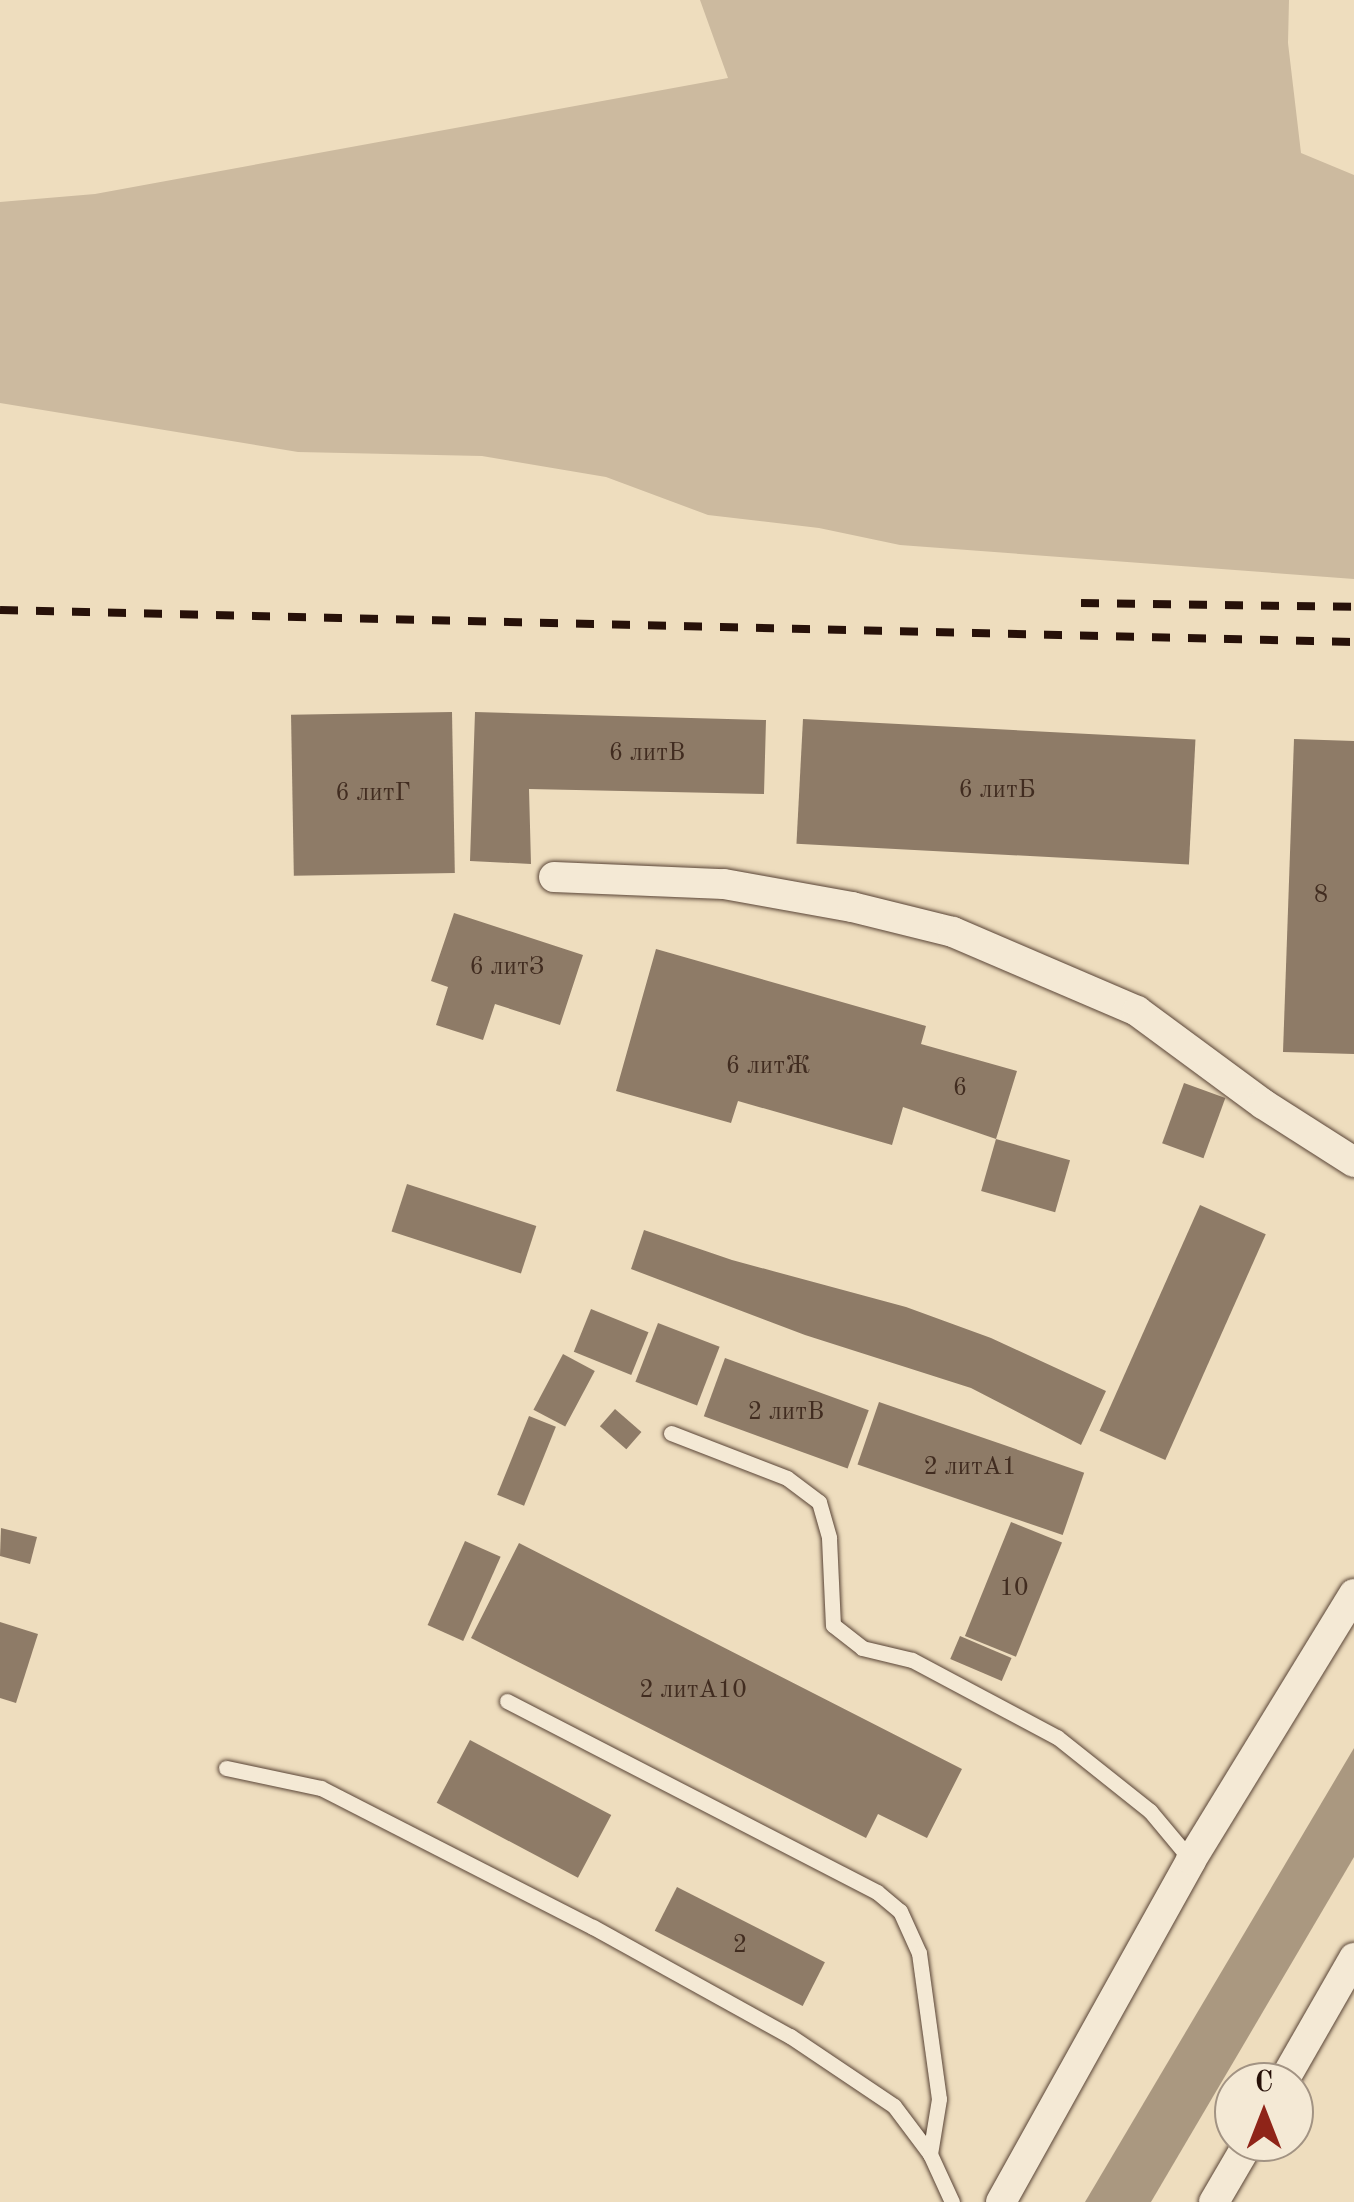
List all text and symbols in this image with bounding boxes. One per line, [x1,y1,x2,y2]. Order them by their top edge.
house number: 6 литВ [609,739,685,769]
house number: 6 литБ [958,776,1036,806]
house number: 6 литГ [335,779,411,809]
house number: 8 [1314,881,1328,911]
house number: 6 литЗ [470,953,544,983]
house number: 6 литЖ [726,1052,810,1082]
house number: 6 [953,1074,967,1104]
house number: 2 литВ [748,1398,824,1428]
house number: 2 литА1 [924,1453,1016,1483]
house number: 10 [1000,1574,1028,1604]
house number: 2 литА10 [639,1676,747,1706]
house number: 2 [733,1931,747,1961]
north arrow [1214,2062,1314,2162]
text: С [1255,2070,1273,2098]

